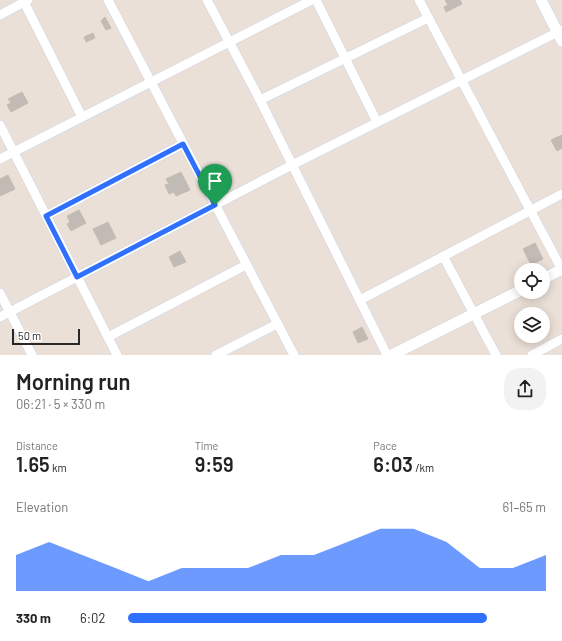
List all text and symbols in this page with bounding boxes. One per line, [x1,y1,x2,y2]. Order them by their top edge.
pin [198,164,232,205]
icon: arrive [204,170,226,192]
map controls [514,263,550,343]
button: locate [514,263,550,299]
button: layers [514,307,550,343]
scale bar [12,327,80,346]
text: 50 m [18,329,41,342]
text: Morning run [16,368,130,394]
button: share [504,368,546,410]
text: 06:21 · 5 × 330 m [16,396,105,412]
text: Distance [16,439,58,452]
text: Time [195,439,218,452]
text: Pace [373,439,397,452]
text: 1.65 [16,452,50,476]
text: 9:59 [195,452,233,476]
text: 6:03 [373,452,413,476]
text: km [50,461,67,474]
text: /km [413,461,434,474]
text: Elevation [16,499,68,515]
text: 61–65 m [502,499,546,515]
text: 330 m [16,610,51,626]
text: 6:02 [80,610,105,626]

